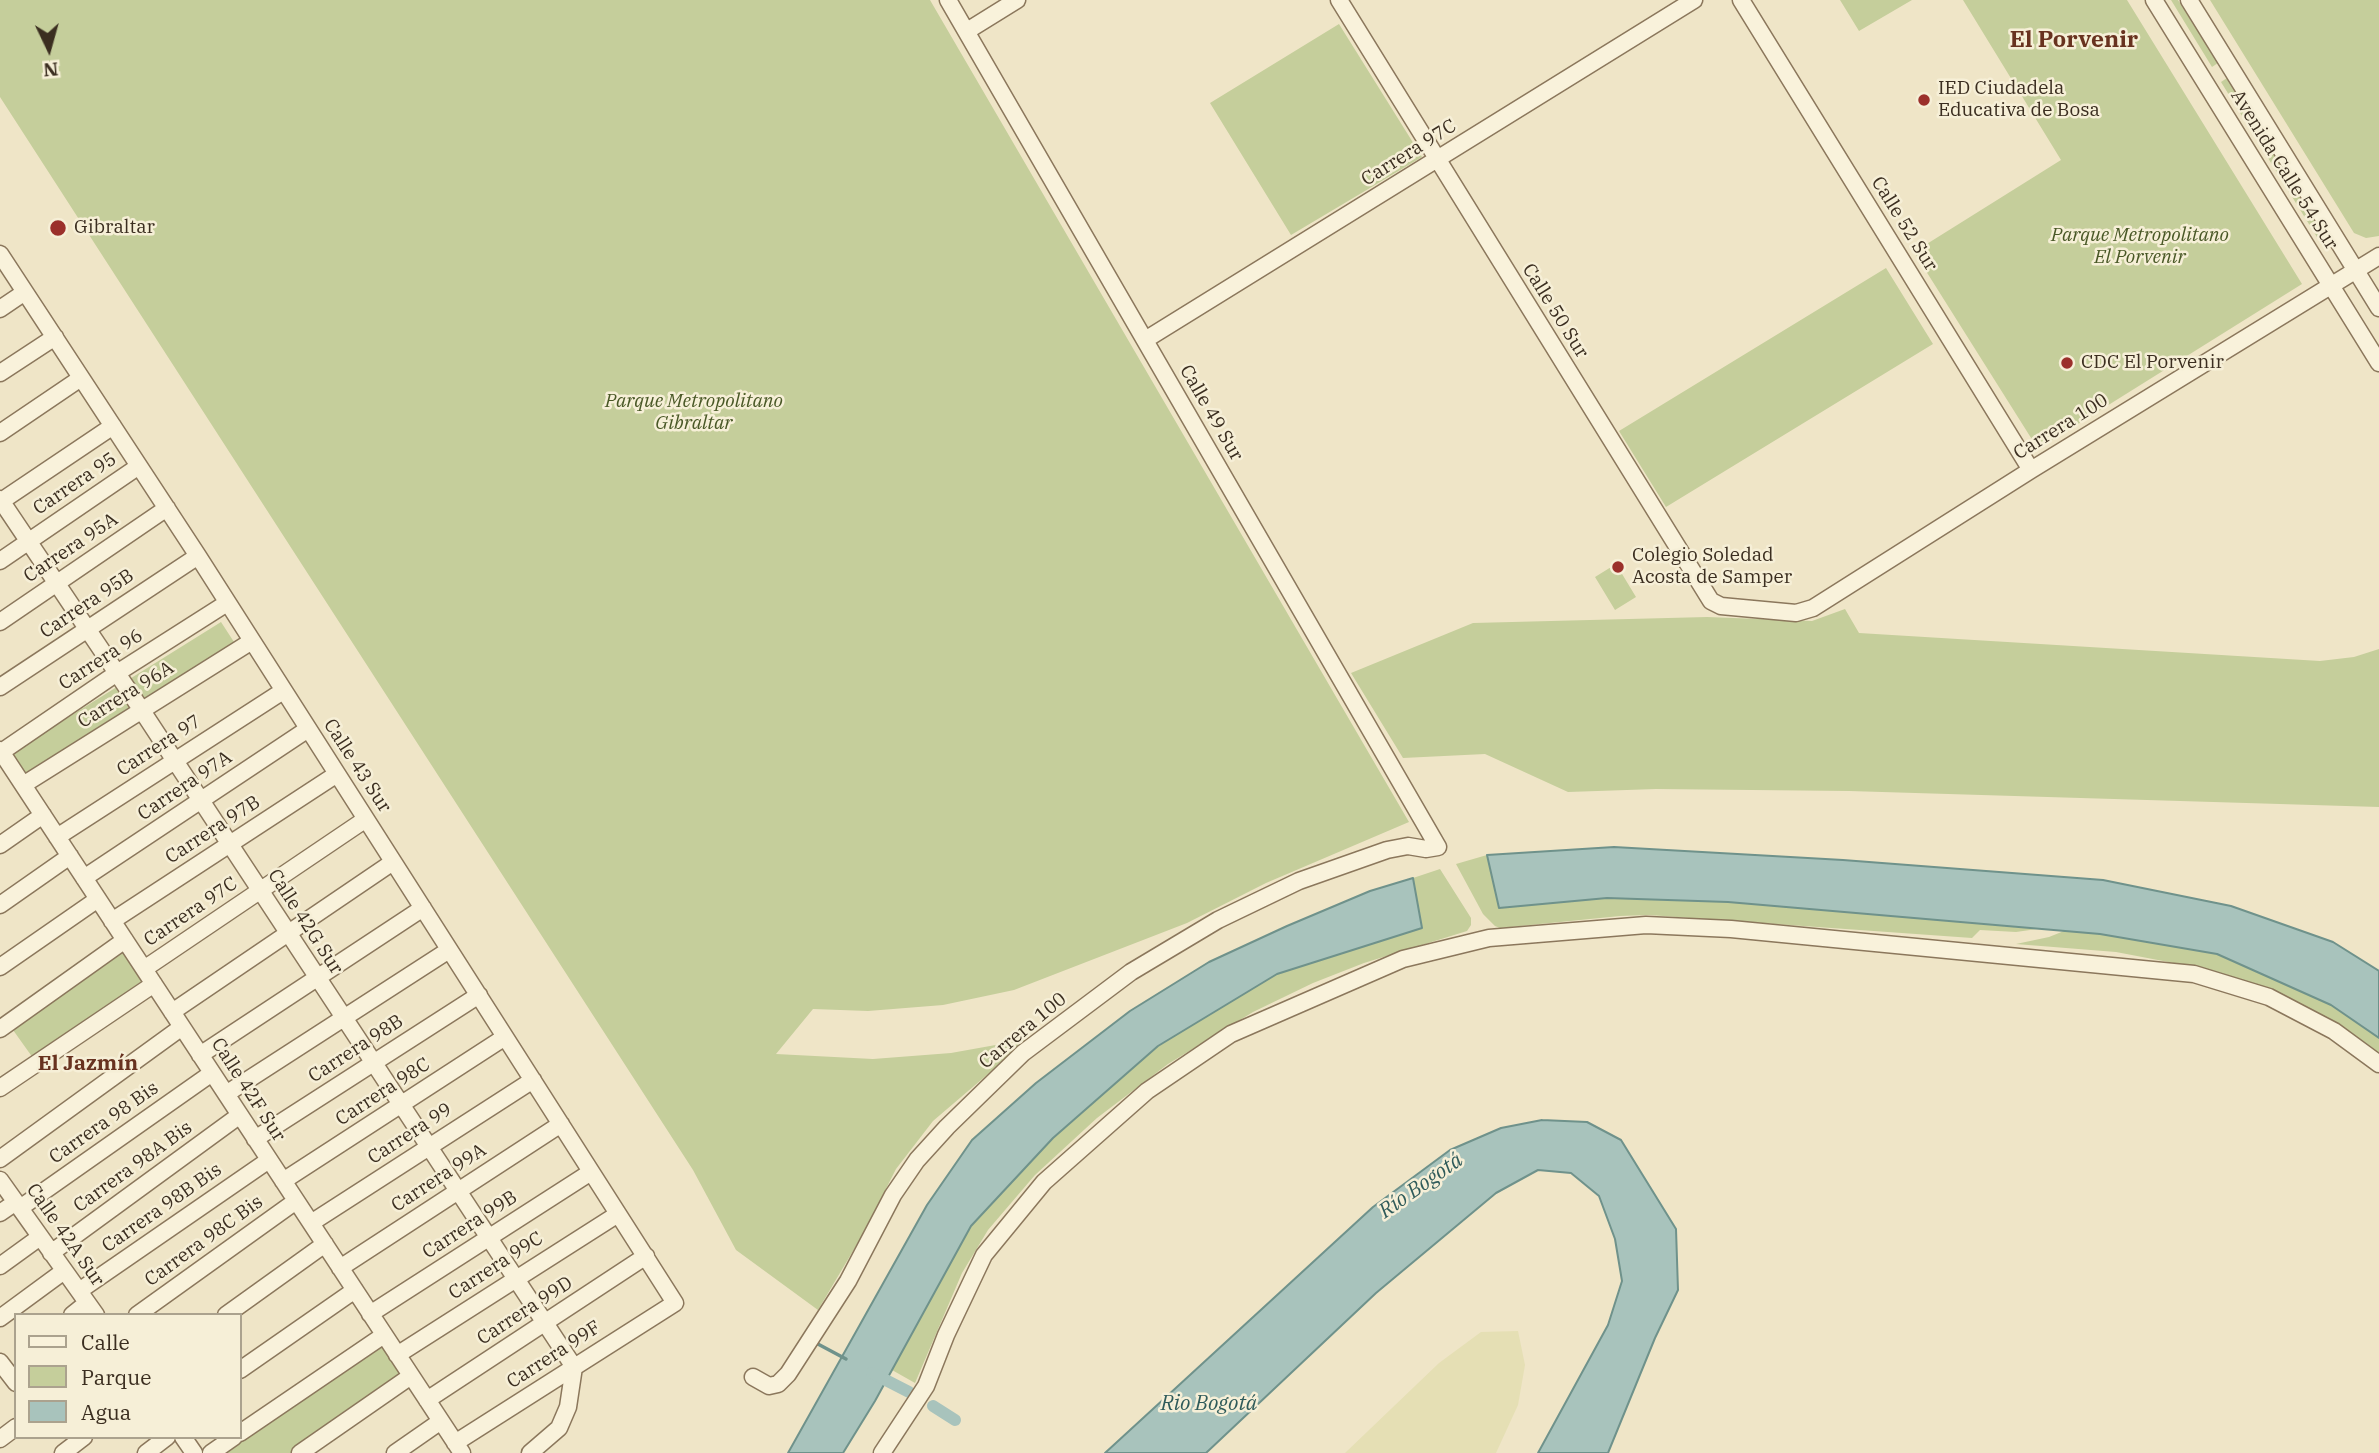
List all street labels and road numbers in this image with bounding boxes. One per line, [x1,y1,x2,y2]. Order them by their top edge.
street label: Avenida Calle 54 Sur [2226,86,2342,254]
street label: Carrera 97C [1357,115,1461,191]
street label: Calle 52 Sur [1866,173,1942,275]
street label: Calle 50 Sur [1517,260,1593,362]
street label: Calle 49 Sur [1174,361,1248,465]
street label: Carrera 100 [2010,389,2112,465]
street label: Carrera 95 [29,448,121,520]
street label: Carrera 95A [20,508,122,588]
street label: Carrera 95B [36,564,138,644]
street label: Carrera 96 [55,624,147,696]
street label: Carrera 96A [74,657,178,733]
street label: Carrera 97 [113,710,205,782]
street label: Calle 43 Sur [318,715,396,817]
street label: Carrera 97A [134,746,236,826]
street label: Carrera 97B [161,791,265,869]
street label: Calle 42G Sur [263,865,347,979]
street label: Carrera 97C [140,872,242,952]
street label: Carrera 100 [975,988,1071,1074]
street label: Carrera 98B [304,1010,408,1088]
street label: Calle 42F Sur [206,1034,290,1146]
street label: Carrera 98C [332,1053,434,1131]
street label: Carrera 98 Bis [45,1077,163,1169]
street label: Carrera 99 [364,1098,456,1170]
street label: Carrera 98A Bis [69,1116,197,1218]
street label: Carrera 99A [387,1139,491,1217]
street label: Carrera 98B Bis [98,1158,226,1258]
street label: Calle 42A Sur [21,1179,109,1291]
street label: Carrera 99B [418,1186,522,1264]
street label: Carrera 98C Bis [141,1191,267,1291]
street label: Carrera 99C [445,1227,547,1305]
street label: Carrera 99D [473,1272,577,1350]
street label: Carrera 99F [503,1316,605,1394]

